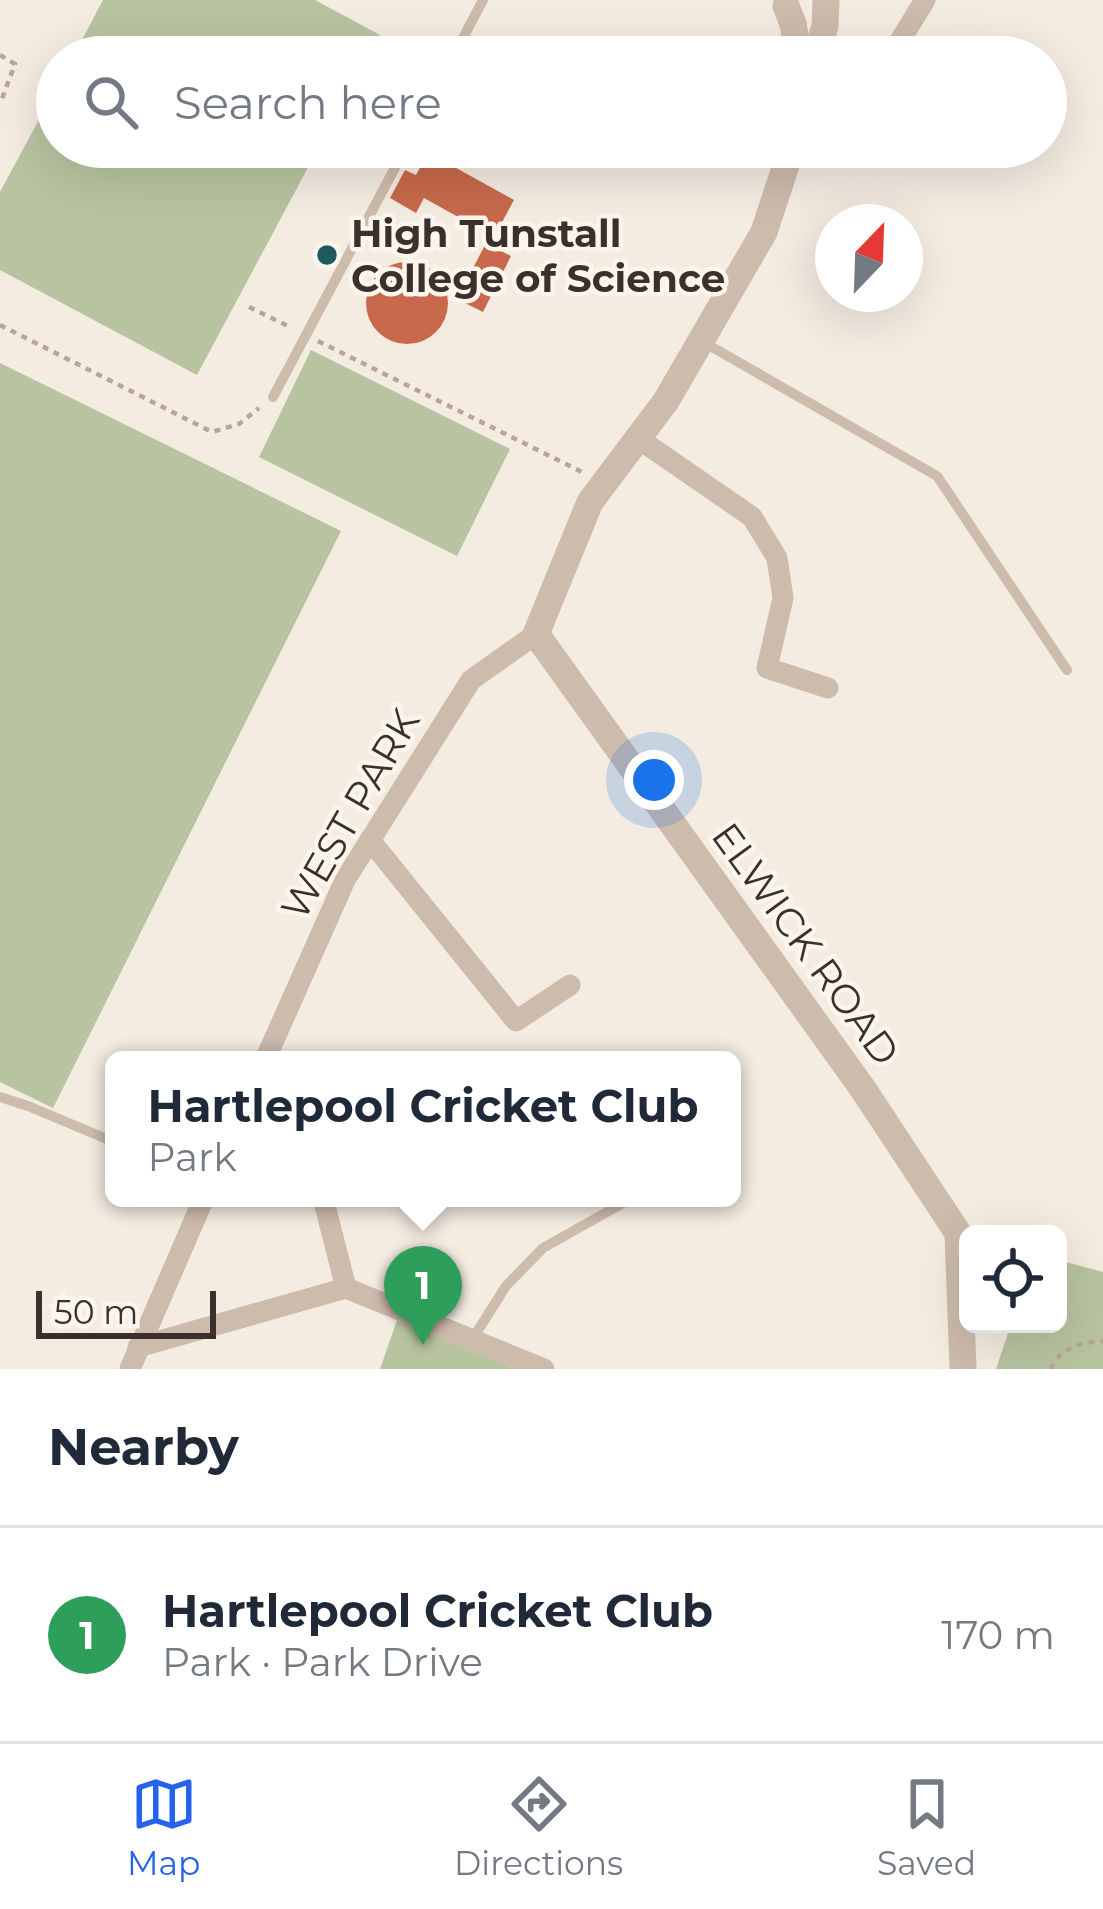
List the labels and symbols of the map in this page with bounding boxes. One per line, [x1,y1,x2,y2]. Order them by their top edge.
north arrow [815,204,923,312]
place label: High Tunstall College of Science [351,209,725,302]
marker: High Tunstall College of Science [314,242,340,268]
street label: WEST PARK [270,700,430,928]
your location [624,750,684,810]
street label: ELWICK ROAD [702,813,910,1075]
pin: 1 [384,1246,462,1345]
scale bar [36,1285,216,1338]

